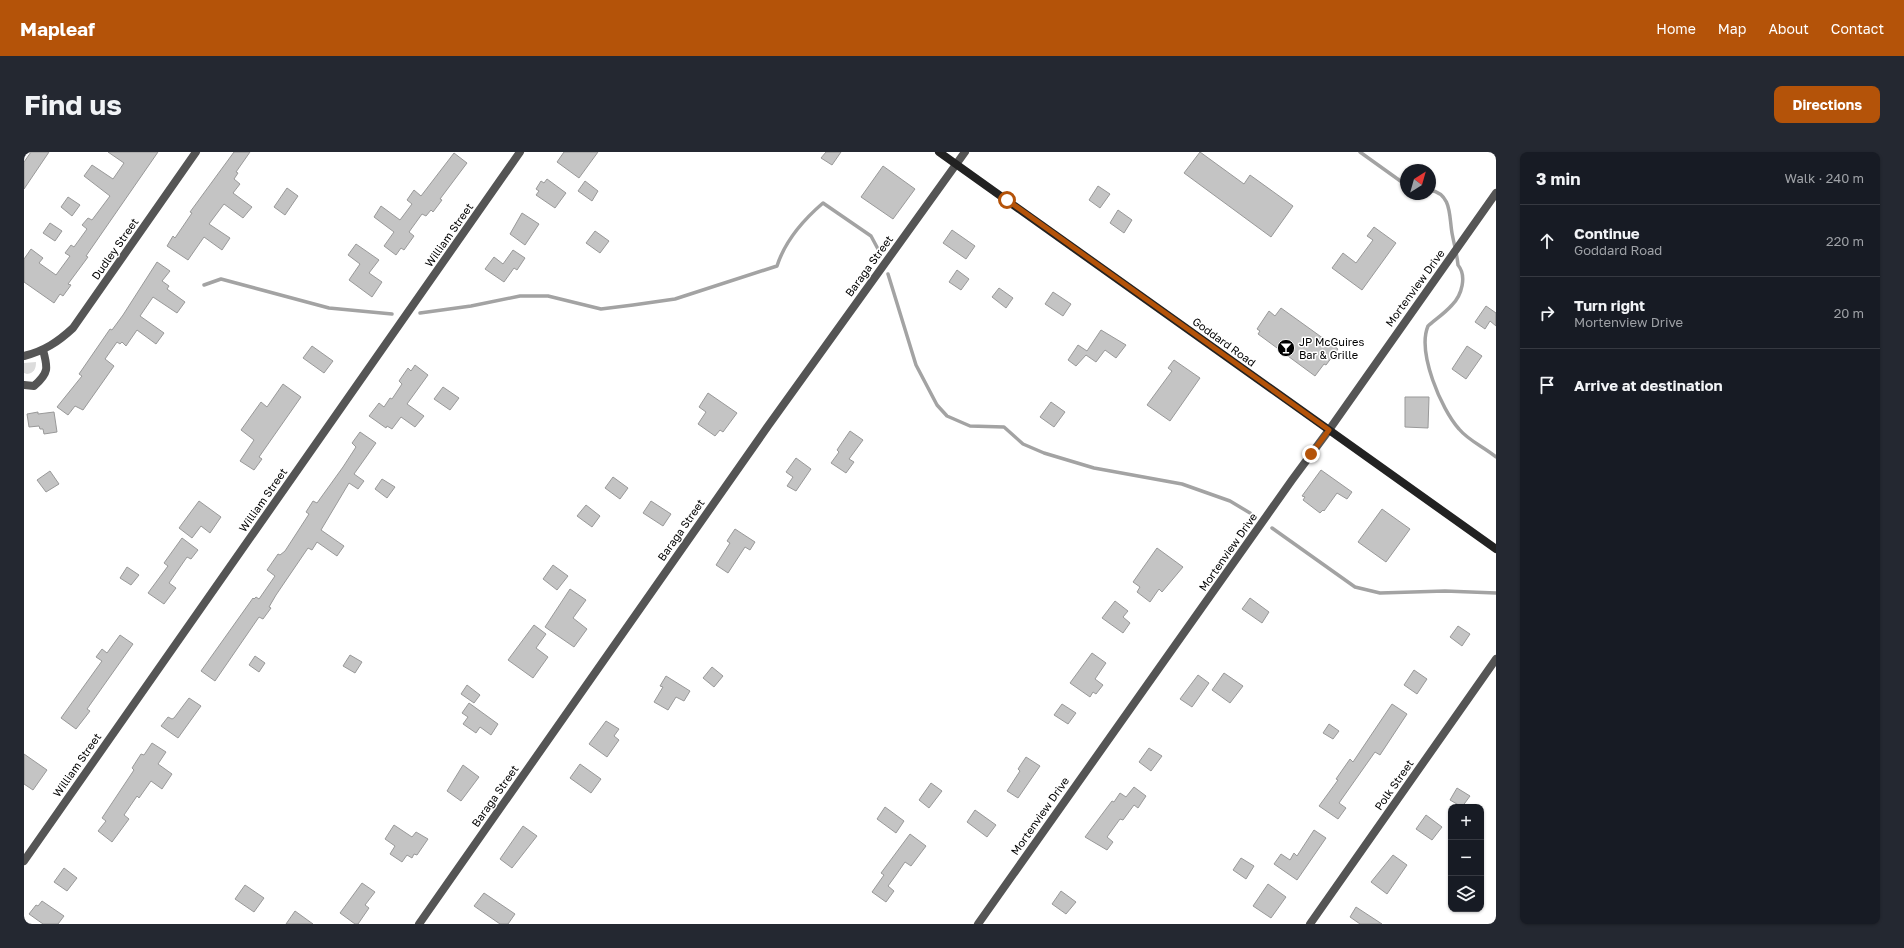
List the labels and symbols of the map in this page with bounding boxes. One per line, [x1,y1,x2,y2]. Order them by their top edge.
north arrow [1400,164,1436,200]
route start [998,191,1016,209]
street label: William Street [422,200,475,269]
street label: Dudley Street [89,215,141,282]
street label: Baraga Street [842,233,895,299]
street label: Mortenview Drive [1382,247,1447,329]
street label: Goddard Road [1190,314,1258,369]
place label: JP McGuires Bar & Grille [1299,335,1364,361]
bar icon: JP McGuires Bar & Grille [1276,338,1296,358]
route end [1302,445,1320,463]
street label: William Street [236,465,289,534]
street label: Baraga Street [655,496,707,563]
street label: Mortenview Drive [1196,510,1259,593]
street label: William Street [50,730,103,799]
street label: Polk Street [1371,757,1416,813]
street label: Baraga Street [469,762,521,829]
street label: Mortenview Drive [1008,774,1071,857]

